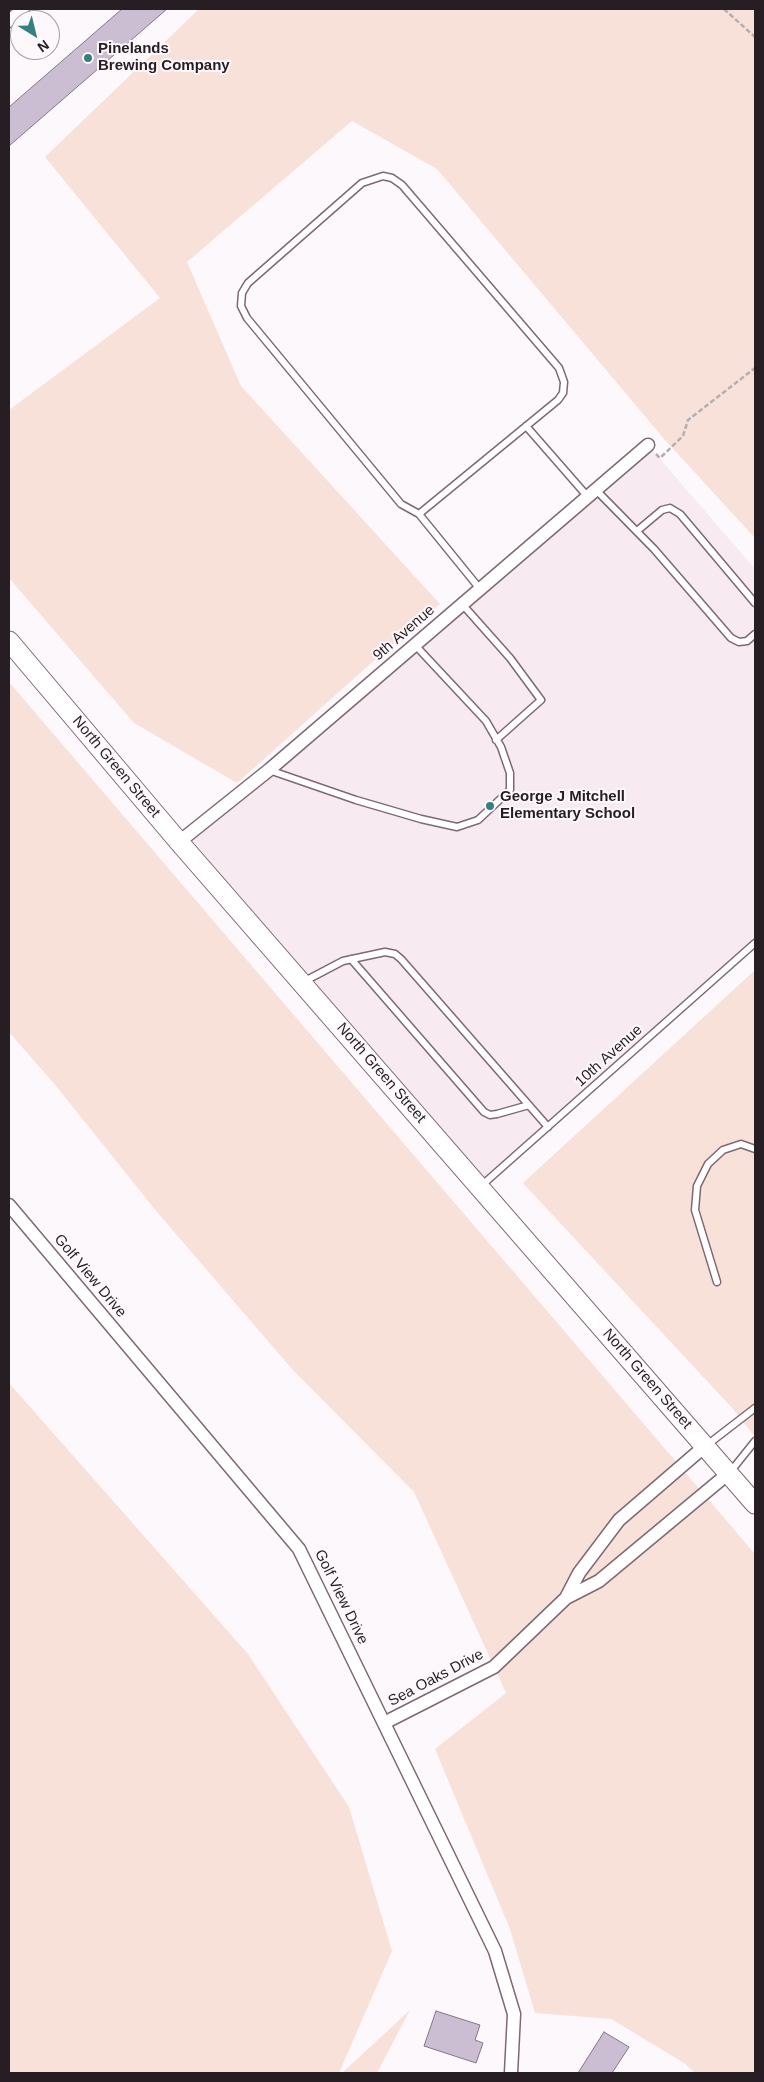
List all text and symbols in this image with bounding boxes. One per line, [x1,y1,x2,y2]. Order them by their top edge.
north arrow [10,10,60,60]
text: N [34,37,52,56]
place label: Pinelands Brewing Company [98,40,230,75]
marker: Pinelands Brewing Company [82,52,94,64]
street label: 9th Avenue [370,601,438,665]
street label: North Green Street [68,713,164,821]
place label: George J Mitchell Elementary School [500,788,635,823]
marker: George J Mitchell Elementary School [484,800,496,812]
street label: North Green Street [333,1019,429,1127]
street label: 10th Avenue [572,1021,646,1091]
street label: Golf View Drive [50,1231,130,1321]
street label: North Green Street [599,1325,695,1433]
street label: Golf View Drive [310,1547,372,1647]
street label: Sea Oaks Drive [385,1645,487,1711]

